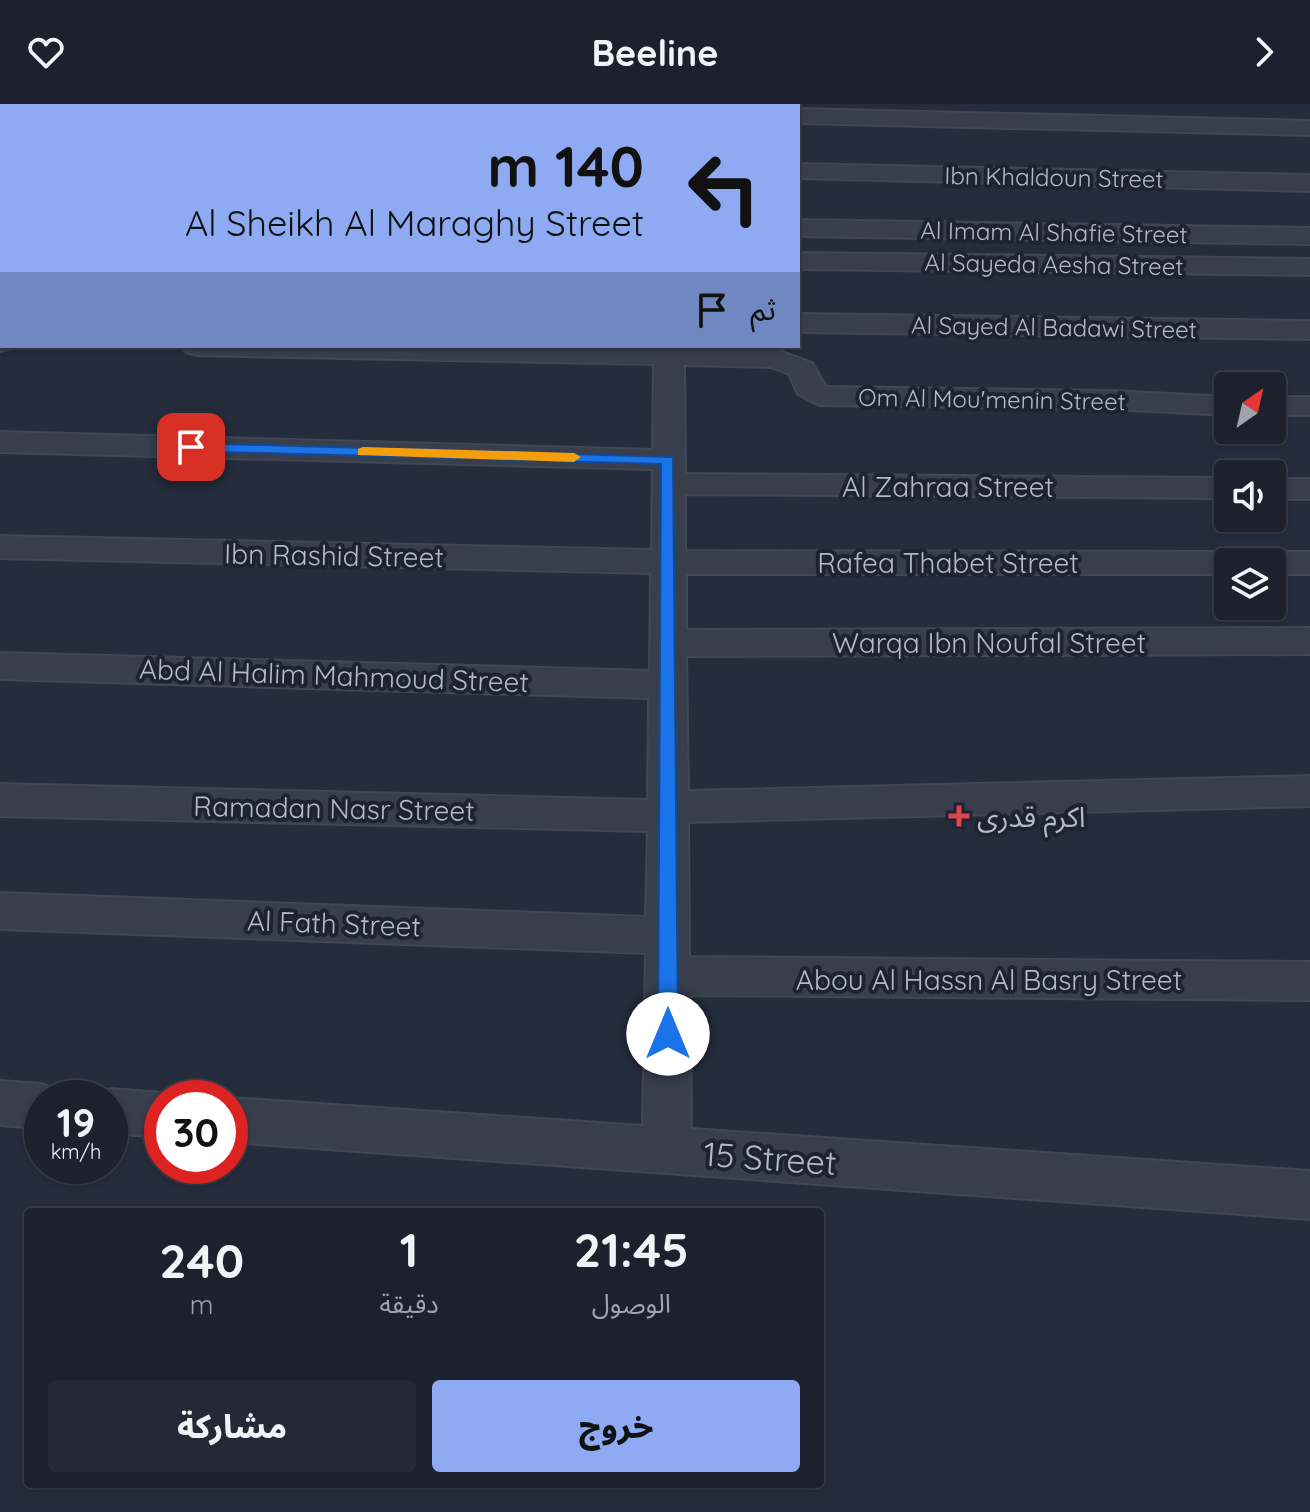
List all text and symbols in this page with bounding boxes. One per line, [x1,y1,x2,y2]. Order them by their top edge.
icon: heart [24,30,68,74]
text: Beeline [592,30,718,75]
icon: forward [1242,30,1286,74]
text: 140 m [488,131,644,201]
icon: left [672,136,776,240]
street label: Ibn Khaldoun Street [944,160,1164,194]
text: Al Sheikh Al Maraghy Street [185,200,644,245]
street label: Al Imam Al Shafie Street [920,215,1188,249]
street label: Al Sayeda Aesha Street [924,247,1184,281]
icon: arrive [690,288,734,332]
text: ثم [750,290,776,328]
street label: Al Sayed Al Badawi Street [911,310,1197,344]
north arrow [1214,372,1286,444]
map controls [1214,372,1286,620]
street label: Om Al Mou'menin Street [858,382,1126,416]
pin [157,413,225,481]
icon: arrive [169,425,213,469]
button: sound [1214,460,1286,532]
street label: Al Zahraa Street [842,469,1054,504]
street label: Ibn Rashid Street [224,536,444,574]
street label: Rafea Thabet Street [817,545,1079,580]
button: layers [1214,548,1286,620]
street label: Warqa Ibn Noufal Street [832,625,1146,660]
street label: Abd Al Halim Mahmoud Street [138,651,530,699]
street label: Ramadan Nasr Street [193,788,475,828]
place label: اكرم قدرى [977,799,1085,838]
marker: اكرم قدرى [948,805,970,827]
street label: Al Fath Street [246,902,422,944]
street label: Abou Al Hassn Al Basry Street [796,962,1182,997]
position arrow [626,992,710,1076]
speed limit sign: 30 [144,1080,248,1184]
text: 19 [57,1097,95,1147]
street label: 15 Street [702,1132,838,1184]
text: km/h [51,1139,101,1164]
text: 1 [400,1219,418,1279]
text: 21:45 [574,1219,689,1279]
text: 240 [159,1230,244,1290]
text: دقيقة [379,1287,439,1320]
text: الوصول [592,1287,671,1320]
text: m [190,1288,214,1321]
button: مشاركة [48,1380,416,1472]
button: خروج [432,1380,800,1472]

